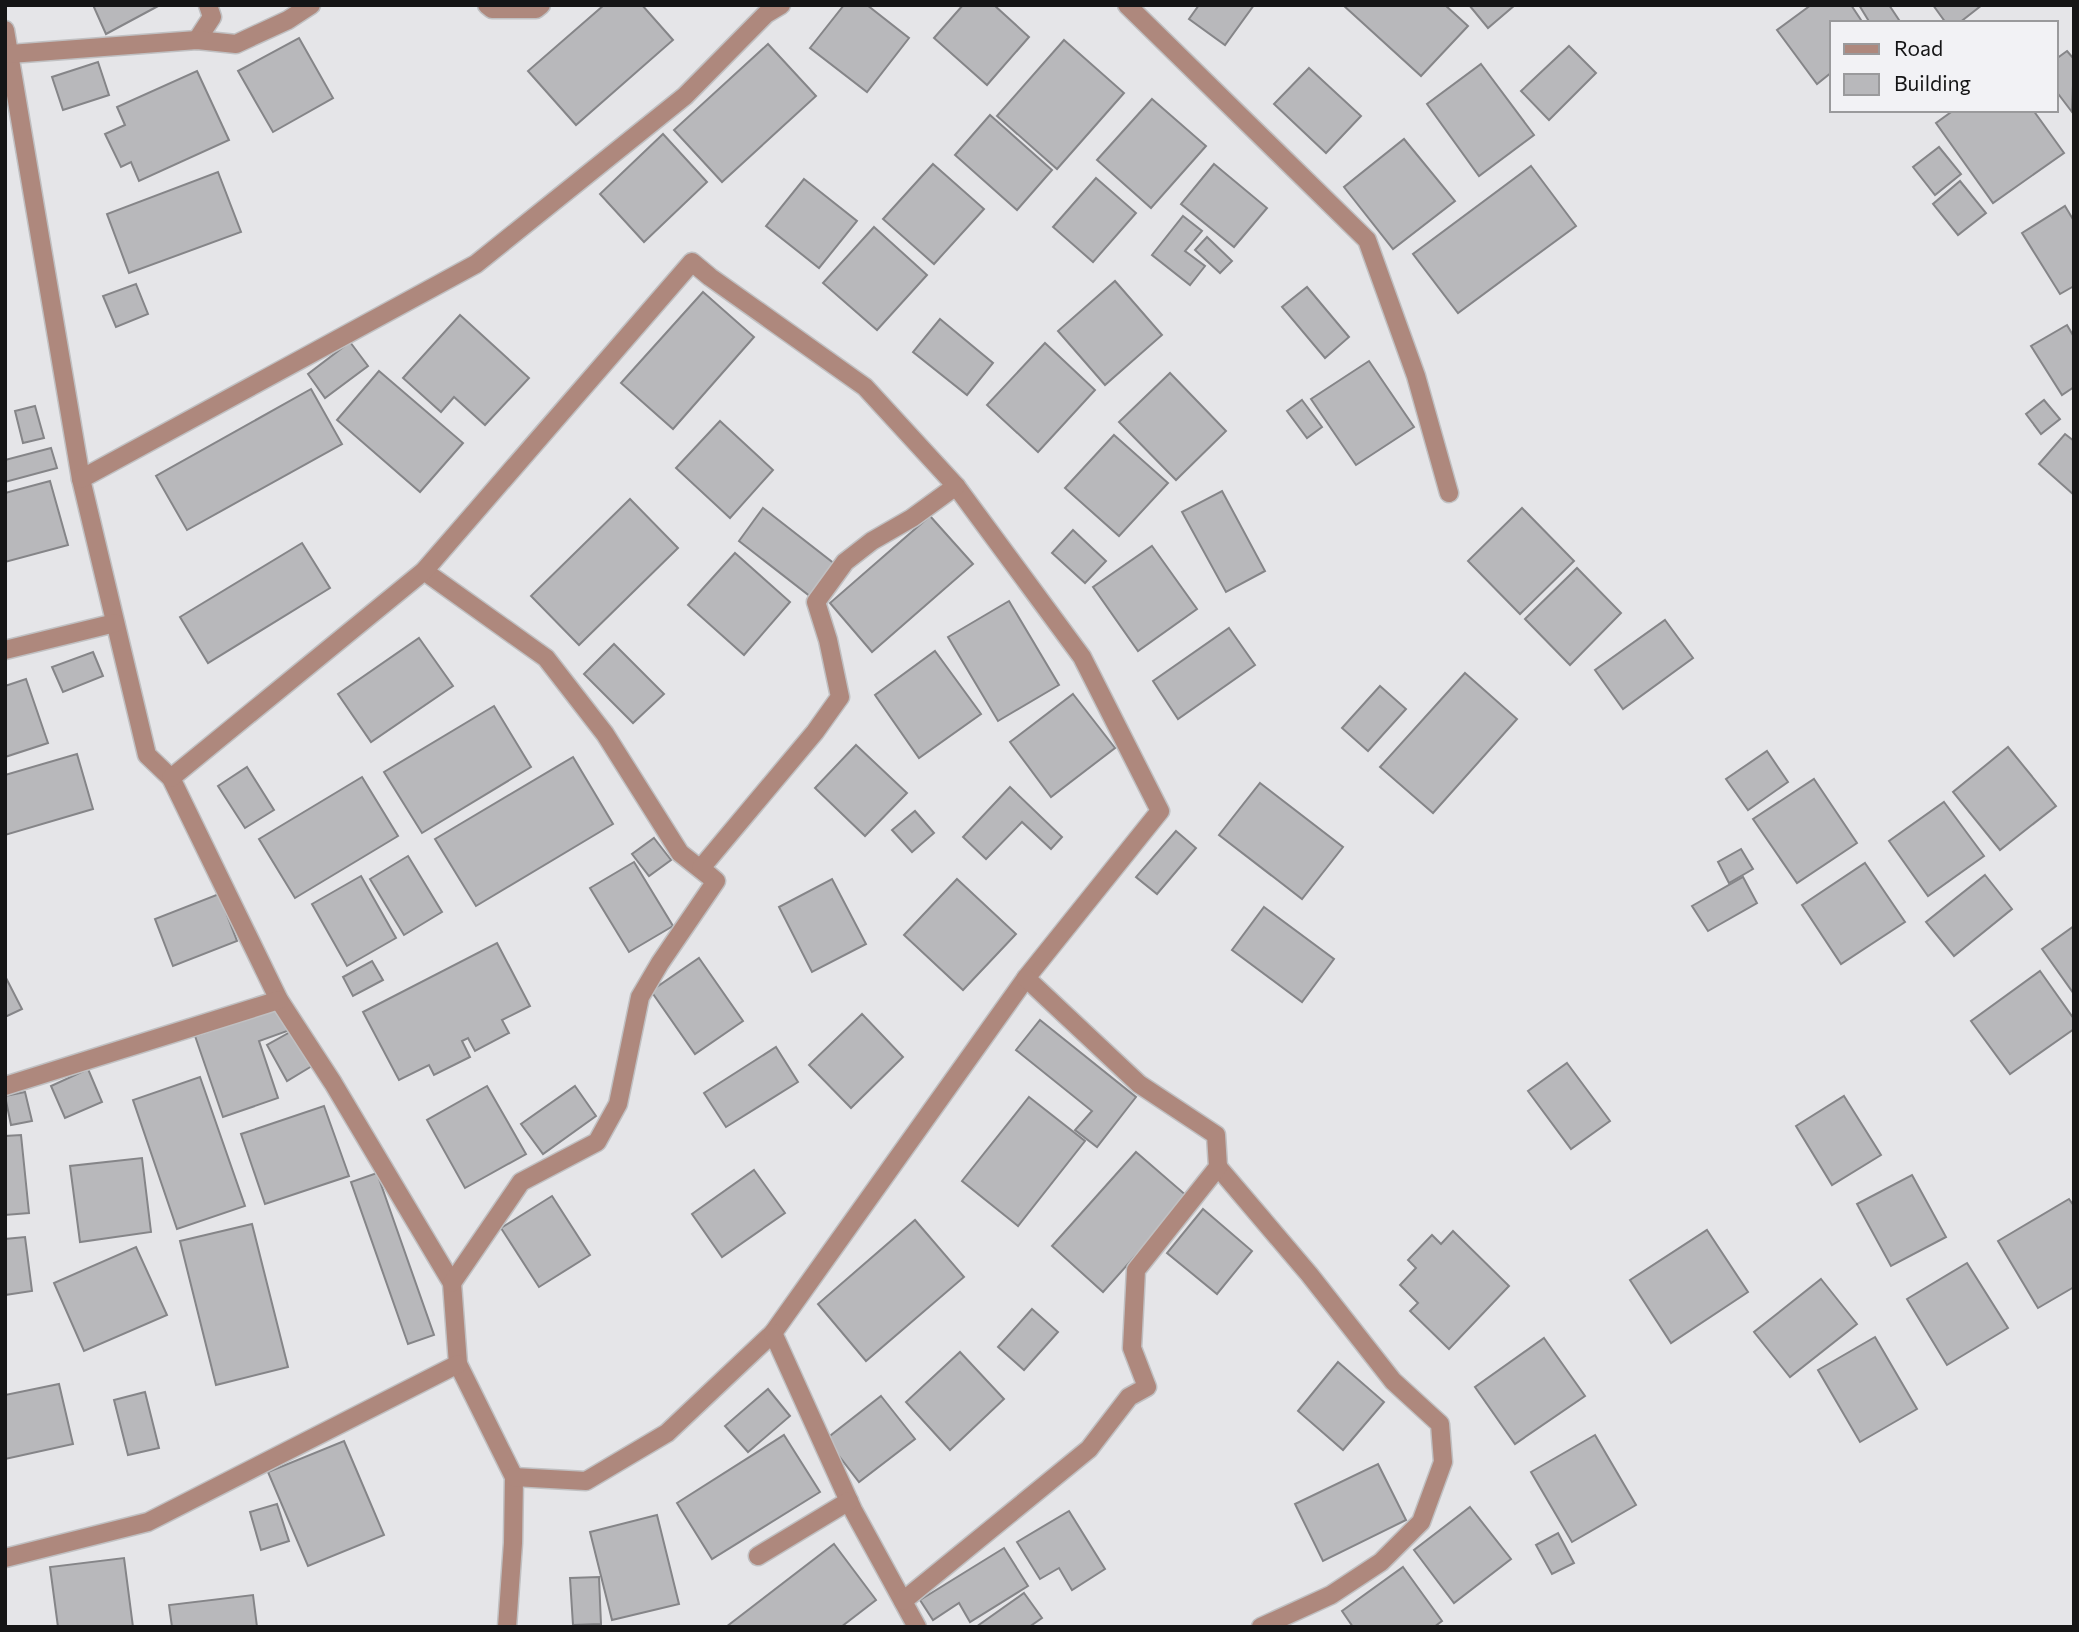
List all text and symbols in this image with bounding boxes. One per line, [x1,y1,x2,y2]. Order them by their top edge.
legend [1830,21,2058,112]
text: Road [1894,35,1943,60]
text: Building [1894,70,1971,95]

